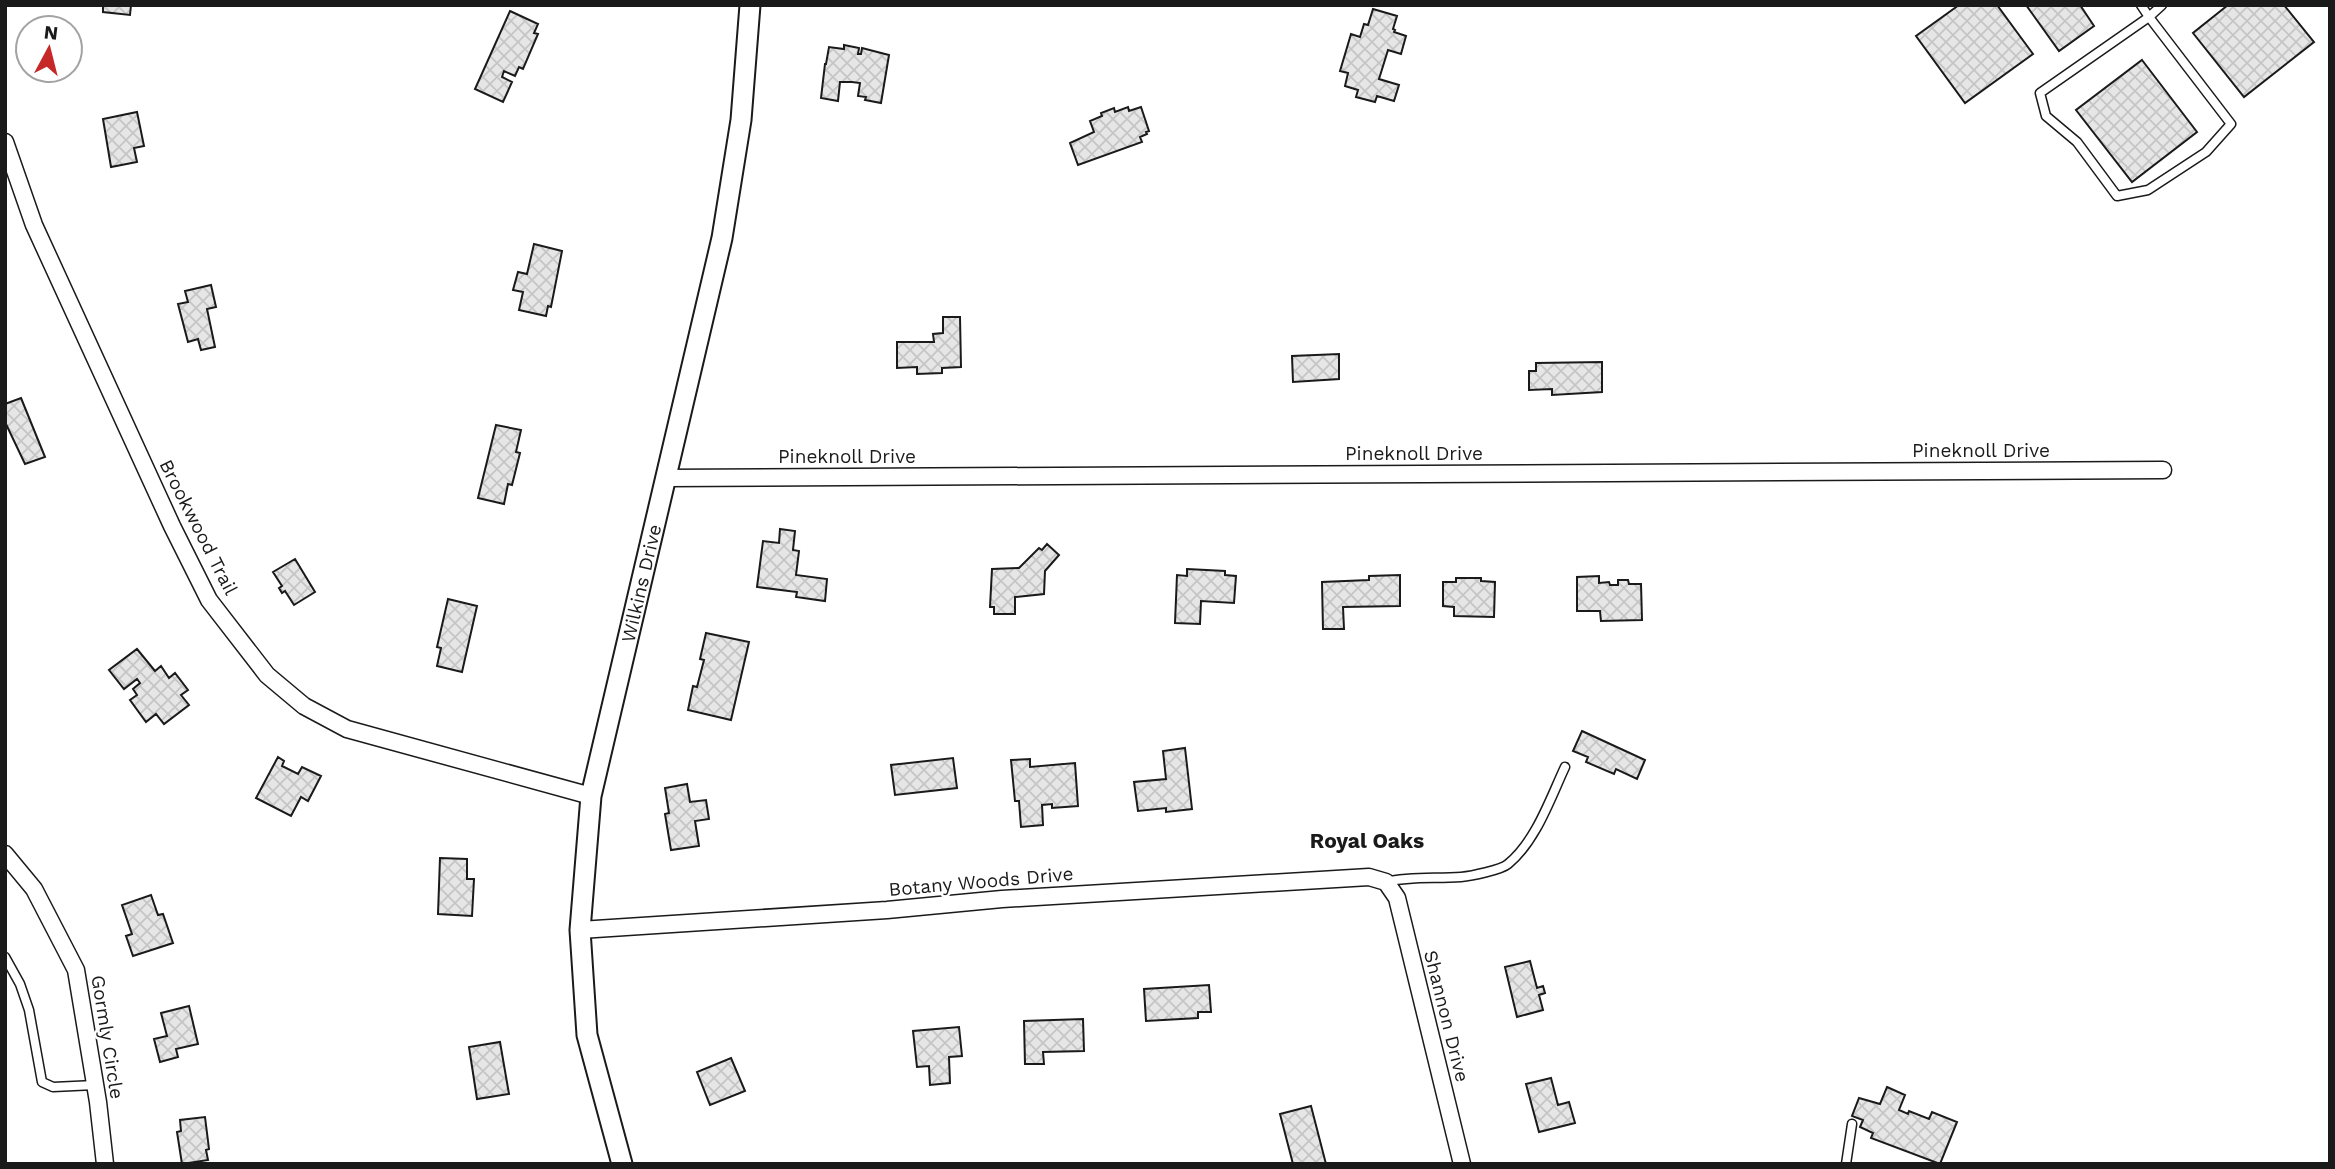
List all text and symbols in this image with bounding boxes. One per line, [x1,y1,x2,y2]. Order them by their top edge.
north arrow [14,14,84,84]
text: N [43,20,59,45]
street label: Pineknoll Drive [1912,439,2050,462]
street label: Pineknoll Drive [1345,442,1483,465]
street label: Pineknoll Drive [778,445,916,468]
street label: Brookwood Trail [154,456,243,599]
street label: Wilkins Drive [616,522,666,645]
district label: Royal Oaks [1310,828,1424,853]
street label: Botany Woods Drive [888,862,1074,901]
street label: Shannon Drive [1419,948,1474,1084]
street label: Gormly Circle [86,973,129,1101]

